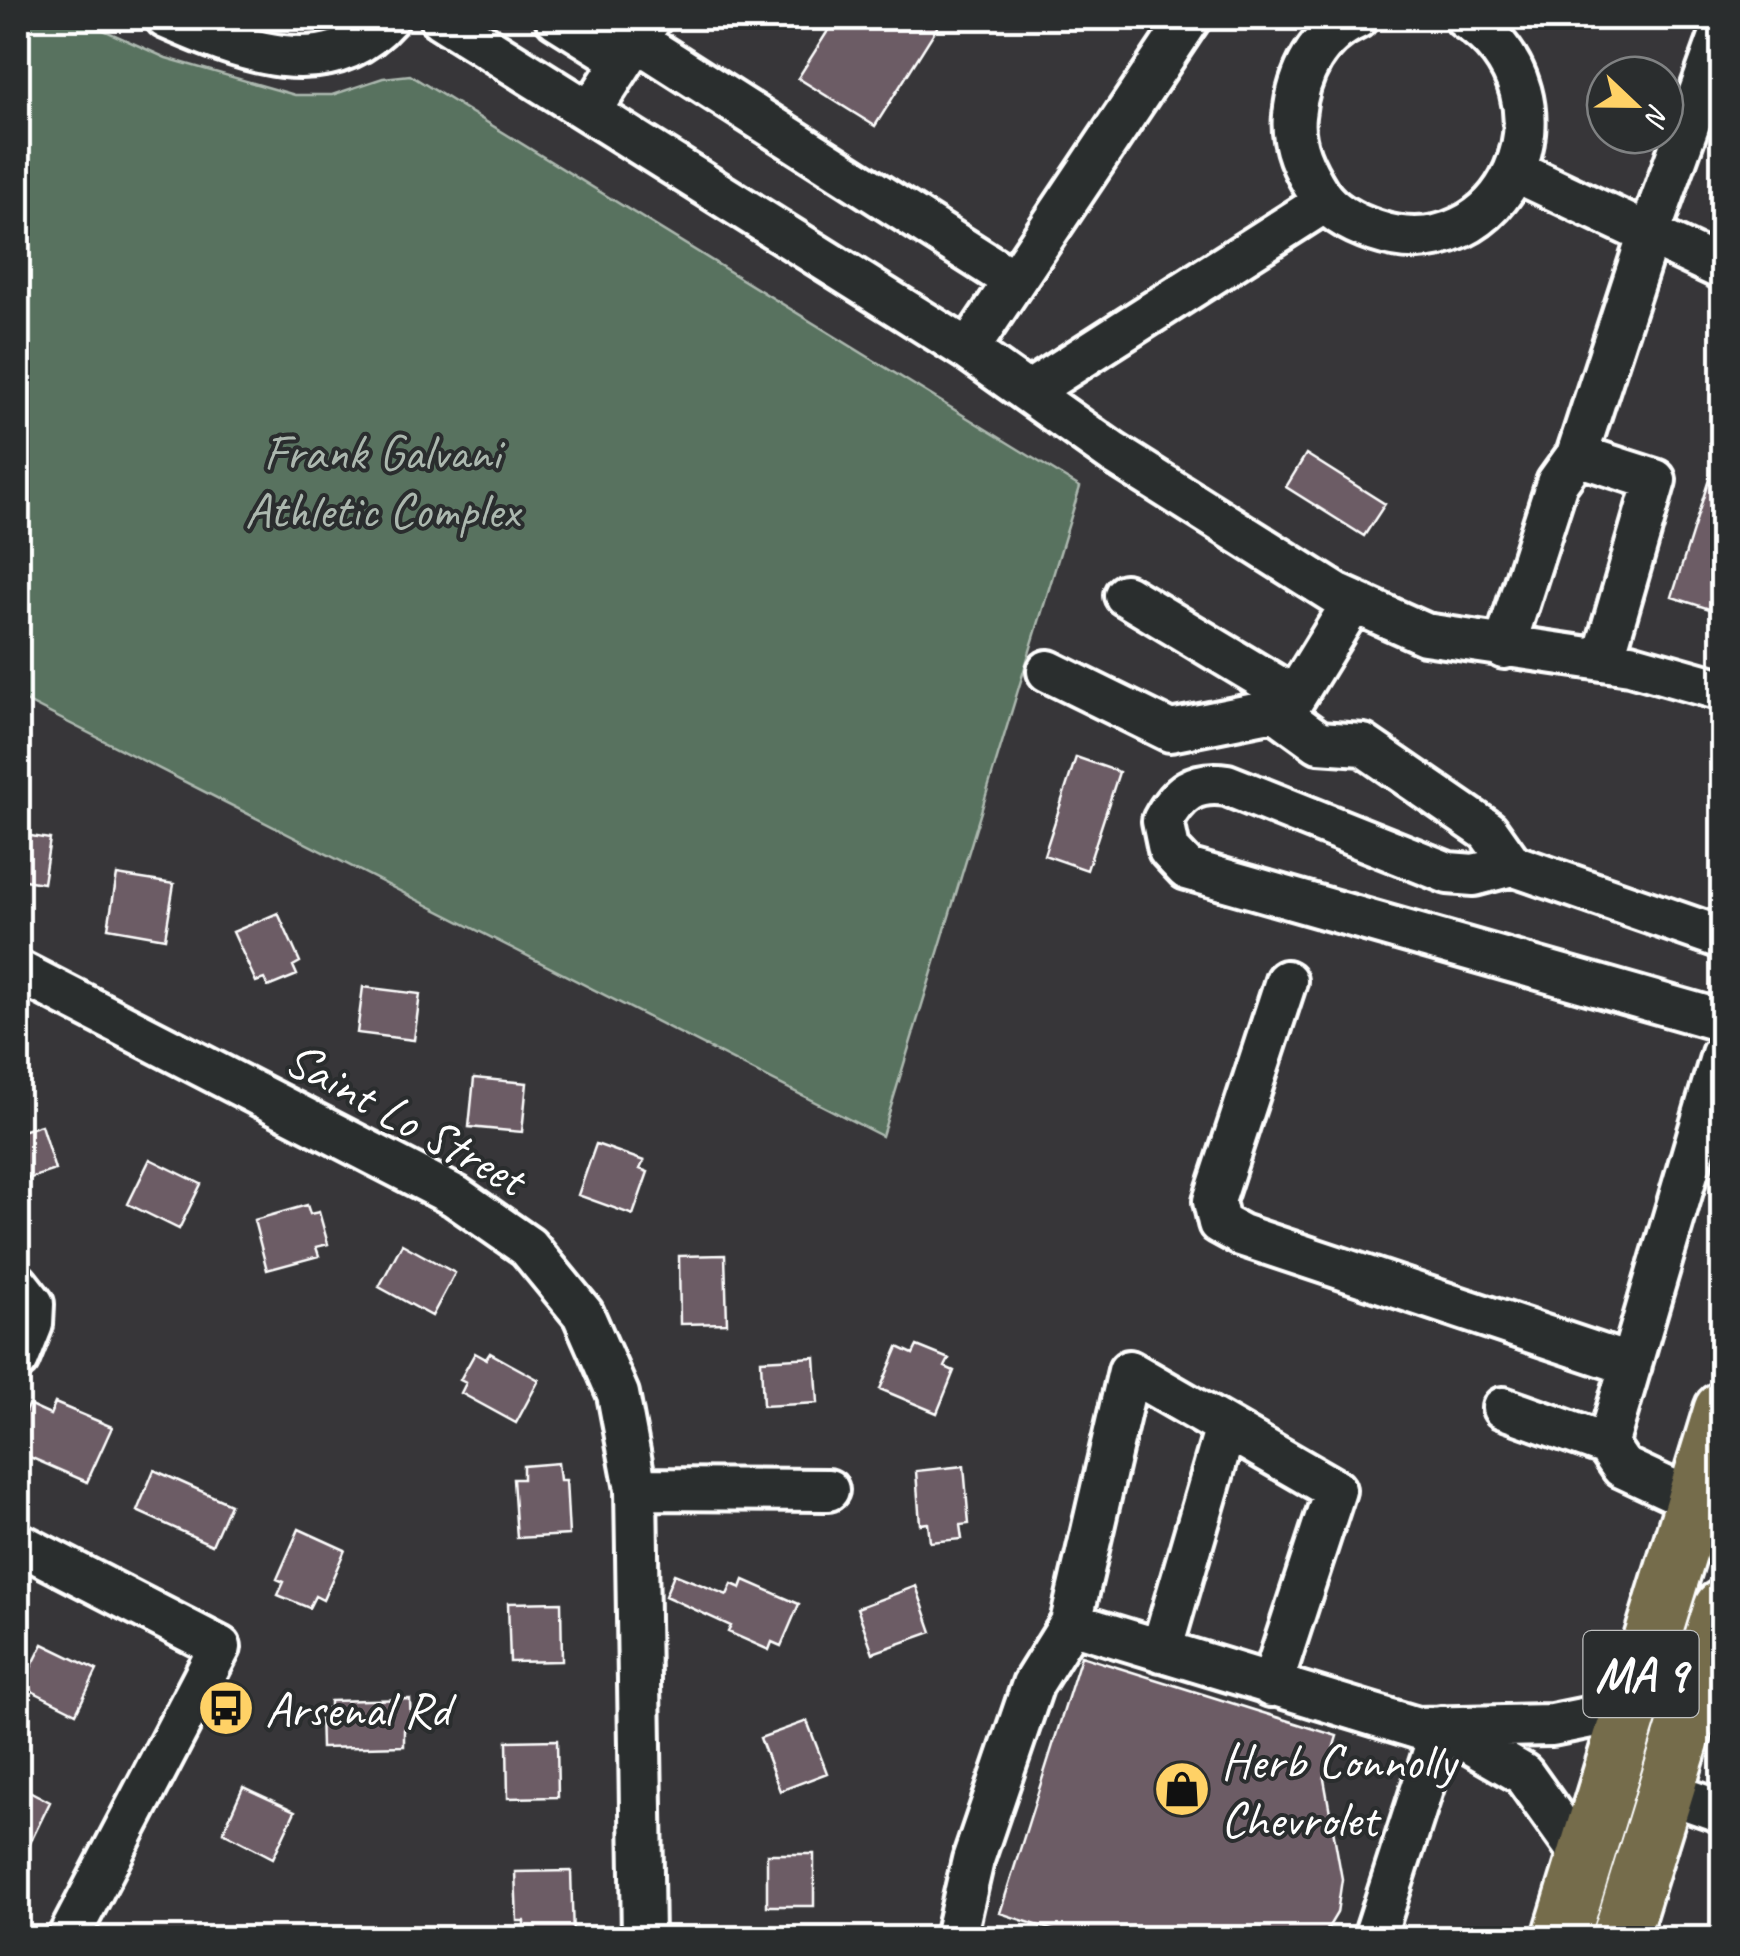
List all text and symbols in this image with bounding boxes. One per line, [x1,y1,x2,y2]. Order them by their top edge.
north arrow [1585,55,1685,155]
text: N [1636,100,1677,133]
park label: Frank Galvani Athletic Complex [245,421,523,542]
street label: Saint Lo Street [275,1027,540,1212]
road number: MA 9 [1584,1631,1698,1717]
bus stop icon: Arsenal Rd [196,1678,256,1738]
place label: Arsenal Rd [265,1678,457,1741]
place label: Herb Connolly Chevrolet [1221,1730,1460,1851]
shop icon: Herb Connolly Chevrolet [1152,1759,1212,1819]

